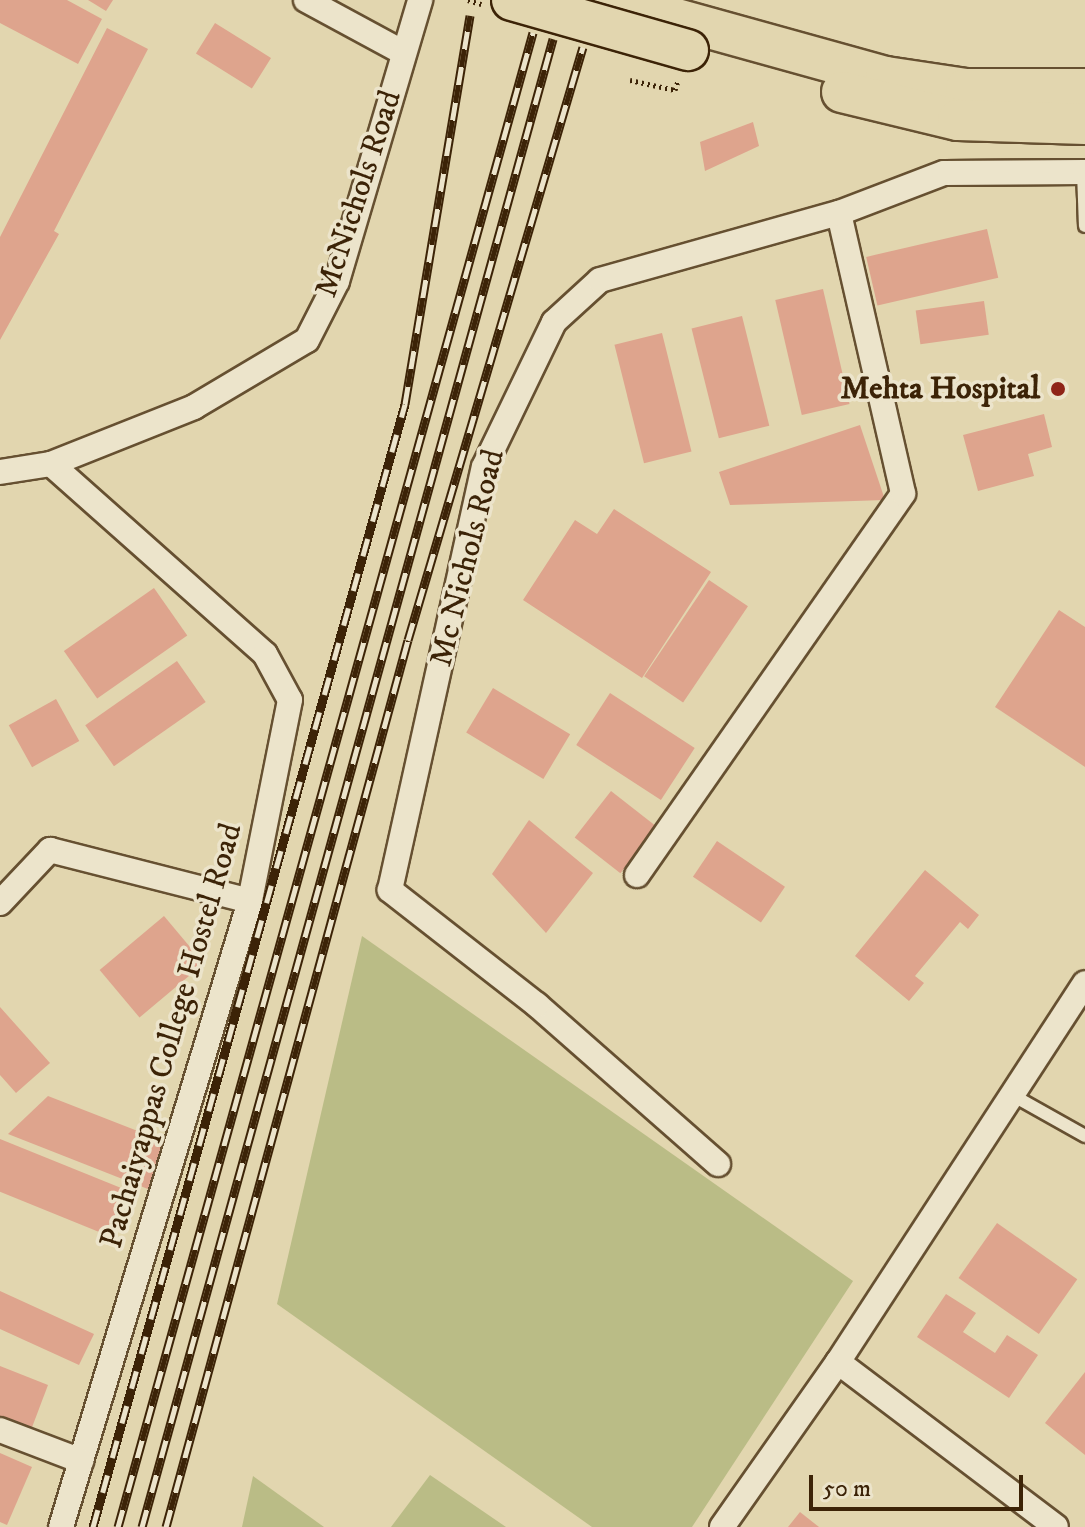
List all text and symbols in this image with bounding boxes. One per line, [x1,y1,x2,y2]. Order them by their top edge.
street label: McNichols Road [307,86,411,302]
place label: Mehta Hospital [840,370,1040,408]
marker: Mehta Hospital [1047,378,1069,400]
street label: Mc Nichols Road [422,445,514,671]
street label: Pachaiyappas College Hostel Road [93,819,251,1253]
scale bar [813,1459,1027,1509]
text: 50 m [823,1474,871,1504]

